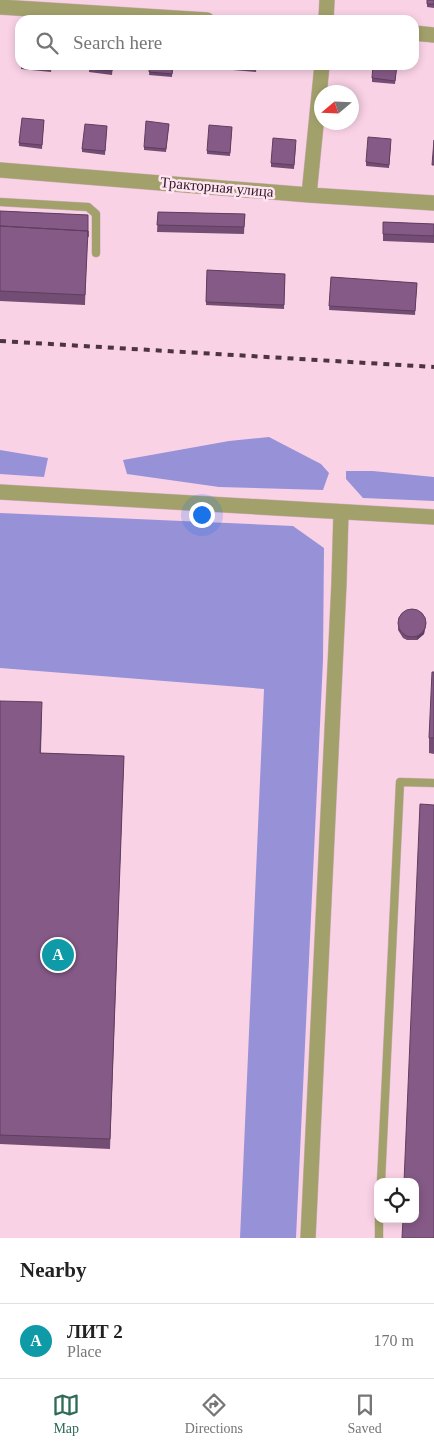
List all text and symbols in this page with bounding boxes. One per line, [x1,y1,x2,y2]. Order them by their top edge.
search box [15,15,419,70]
icon: search [33,29,61,57]
text: Search here [73,32,162,53]
north arrow [314,85,359,130]
street label: Тракторная улица [160,174,275,200]
your location [189,502,215,528]
pin: A [42,936,74,974]
map controls [374,1178,419,1223]
button: locate [374,1178,419,1223]
text: Nearby [20,1258,87,1282]
text: ЛИТ 2 [67,1321,123,1342]
text: A [30,1332,42,1349]
text: 170 m [374,1332,414,1349]
text: Place [67,1343,102,1360]
tab: Map [52,1391,80,1437]
tab: Directions [185,1391,243,1437]
tab: Saved [348,1391,382,1437]

